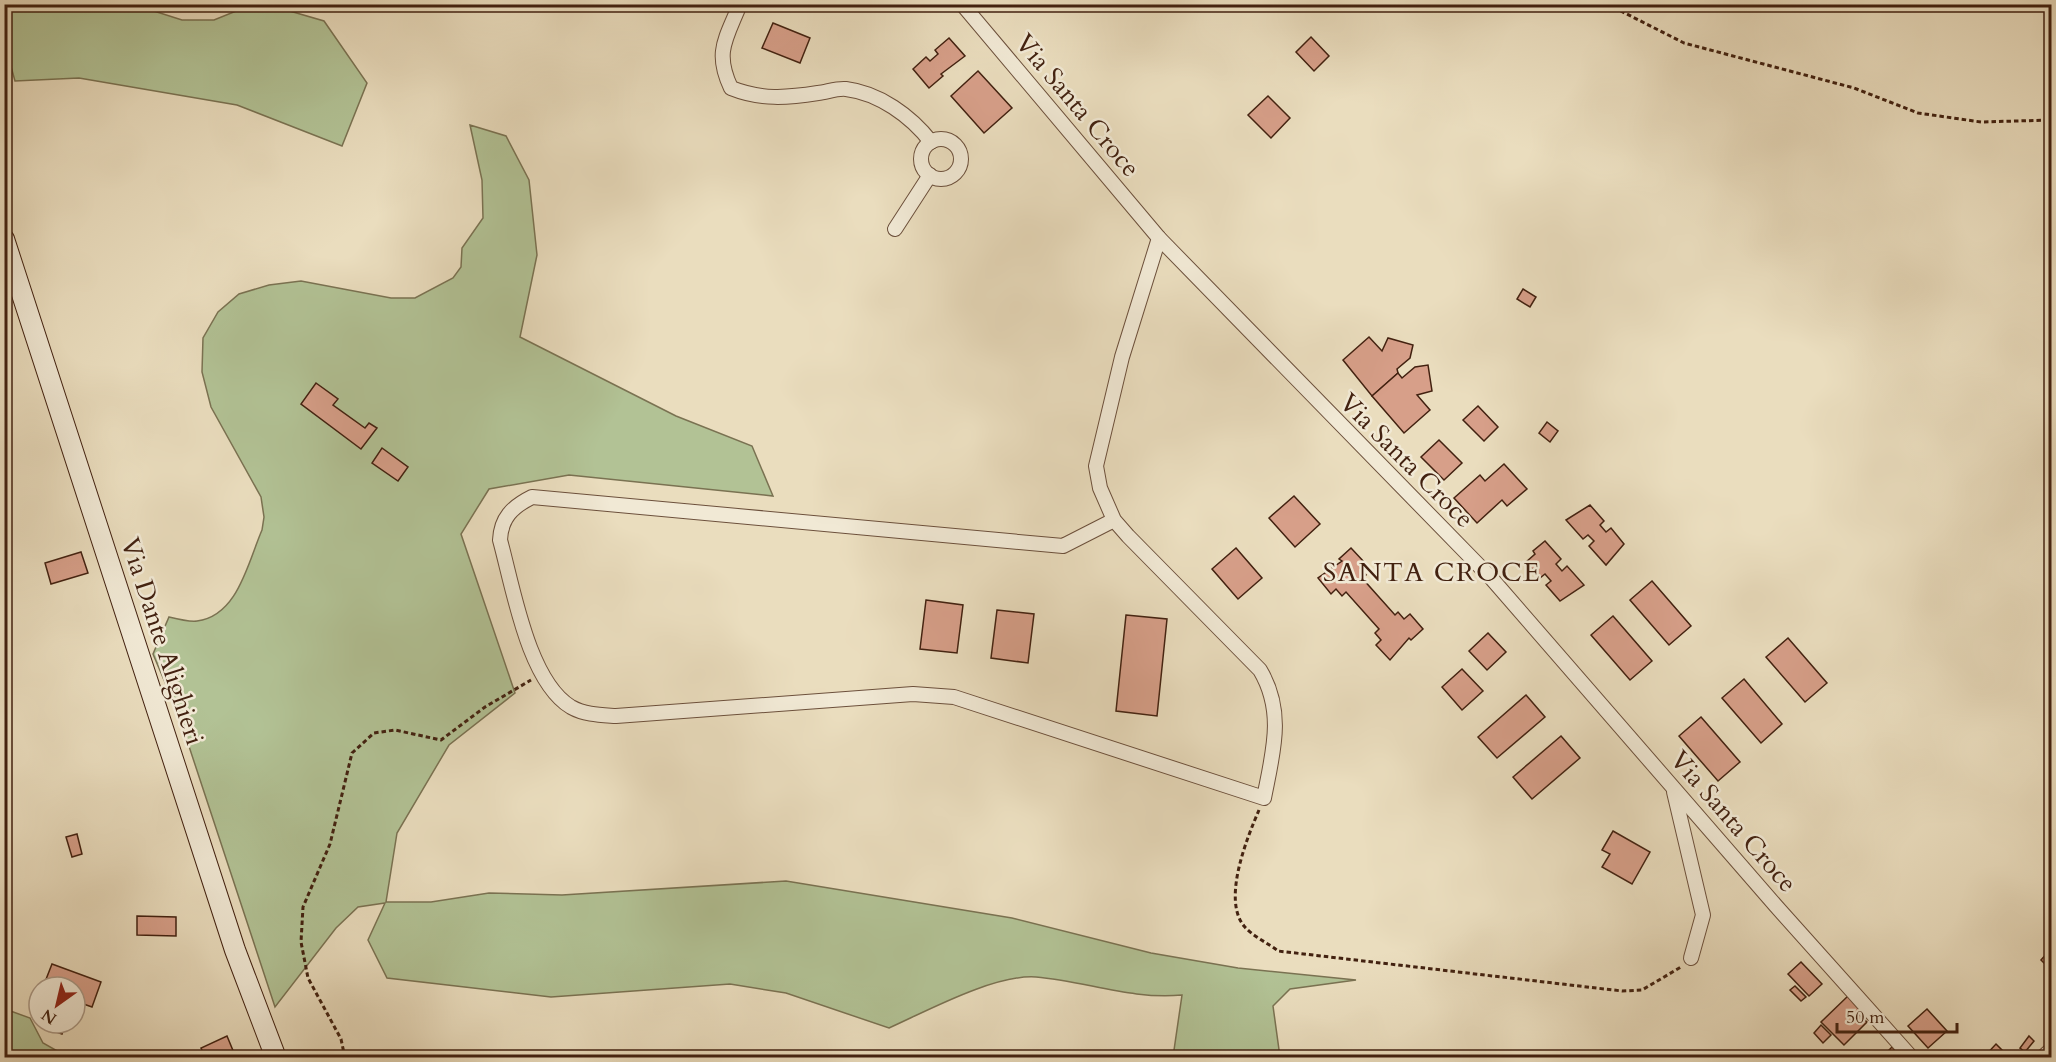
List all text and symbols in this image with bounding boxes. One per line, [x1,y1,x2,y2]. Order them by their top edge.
street label: Via Santa Croce [1007,26,1148,184]
street label: Via Santa Croce [1332,385,1482,535]
street label: Via Dante Alighieri [113,533,213,749]
district label: SANTA CROCE [1323,554,1541,591]
street label: Via Santa Croce [1662,743,1805,900]
north arrow [27,975,87,1035]
scale bar [1837,996,1957,1034]
text: N [37,1004,61,1030]
text: 50 m [1846,1005,1885,1030]

